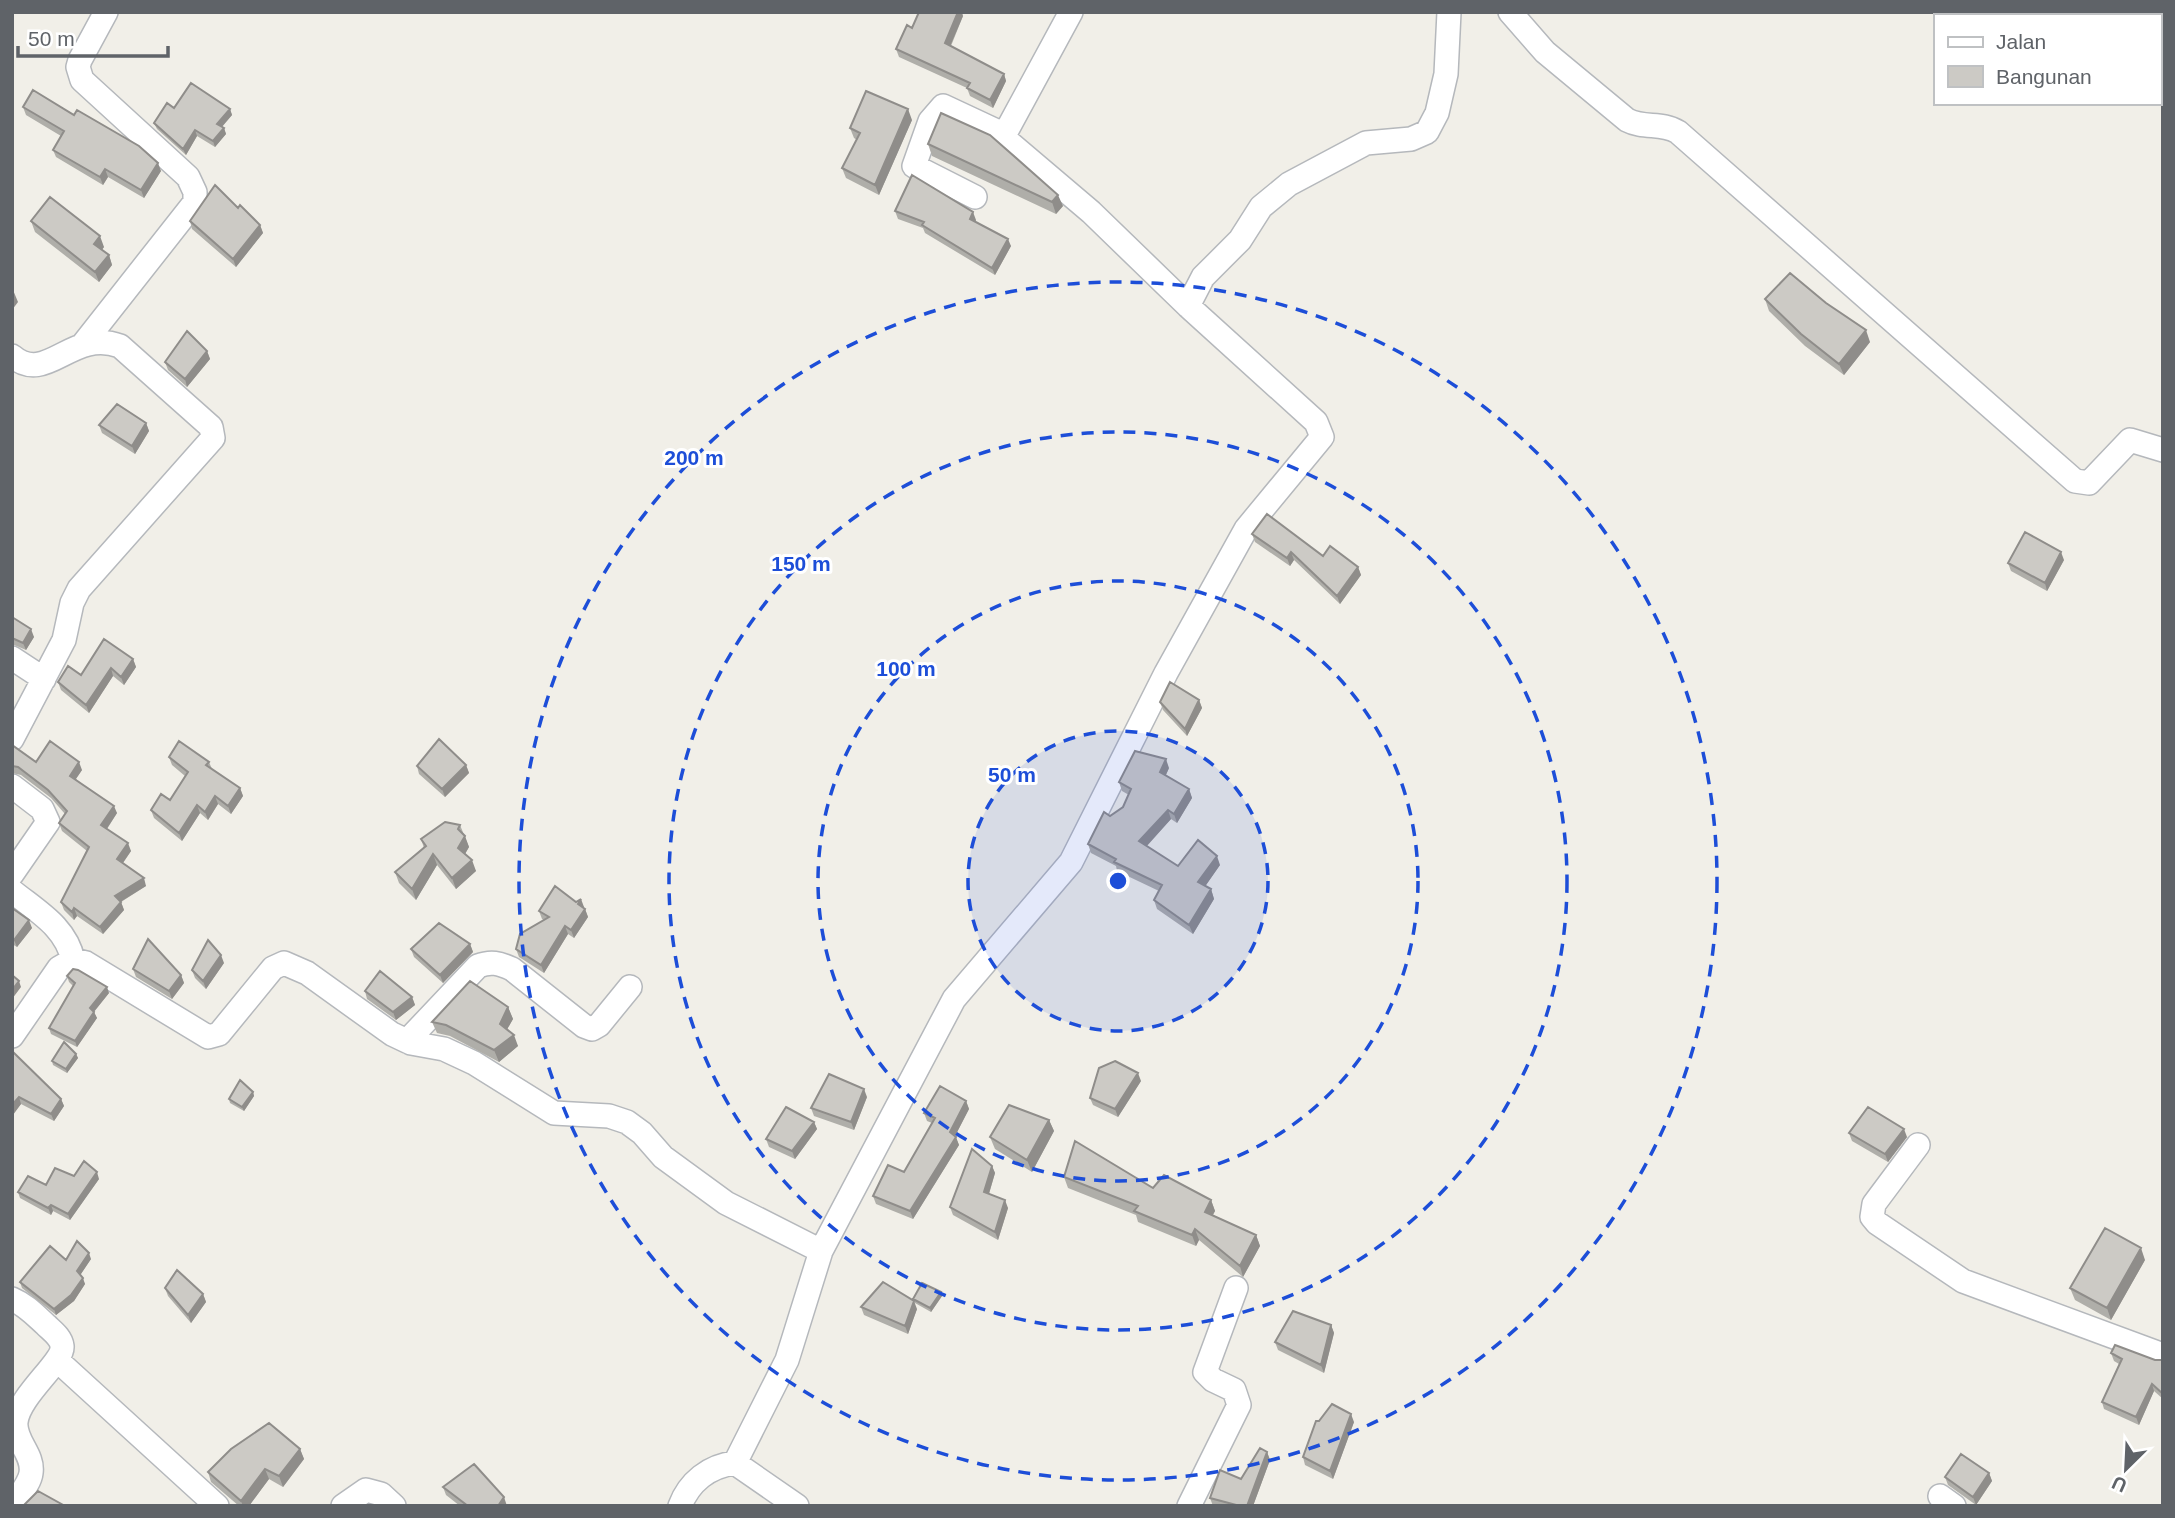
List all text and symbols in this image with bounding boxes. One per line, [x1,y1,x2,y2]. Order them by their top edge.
scale bar [18,14,168,58]
legend [1934,14,2161,105]
text: 50 m [28,27,75,50]
text: Jalan [1996,30,2046,53]
text: Bangunan [1996,65,2092,88]
text: 200 m [664,446,724,469]
text: 150 m [771,552,831,575]
text: 100 m [876,657,936,680]
text: 50 m [988,763,1036,786]
centre of rings [1106,869,1130,893]
north arrow [2091,1434,2161,1504]
text: U [2109,1472,2130,1496]

